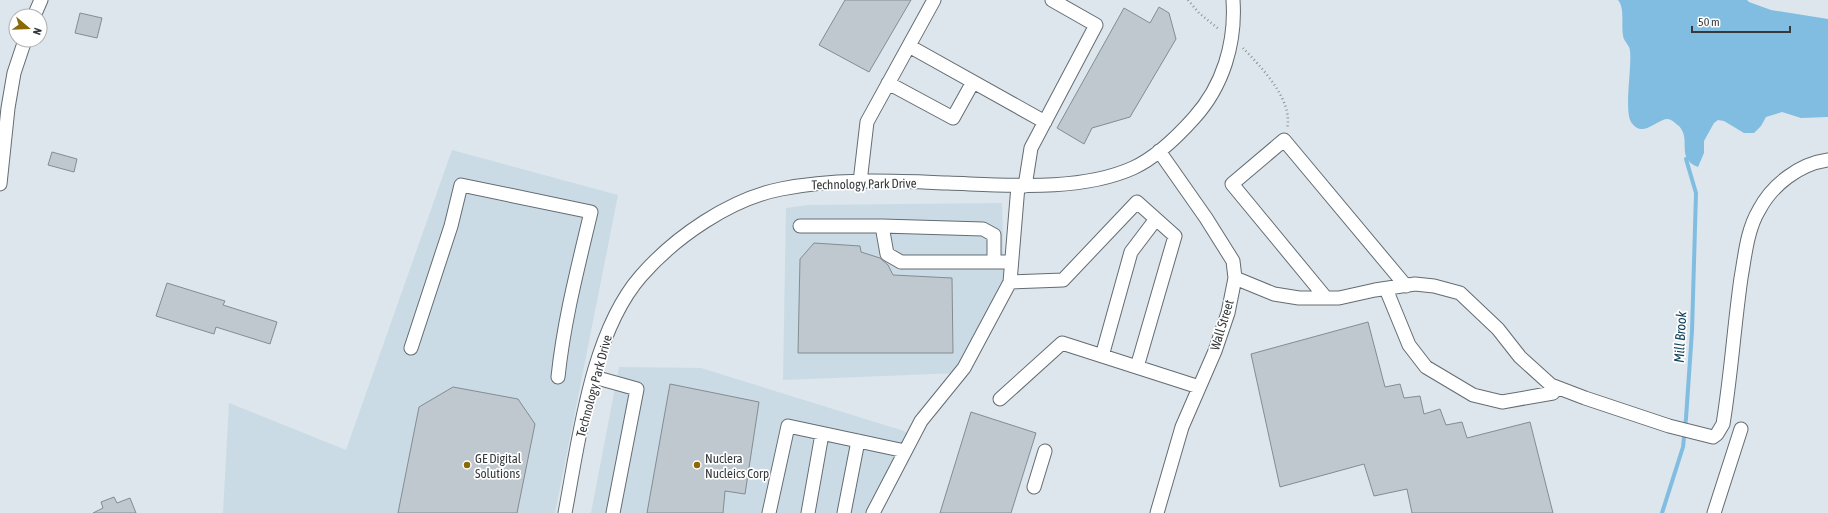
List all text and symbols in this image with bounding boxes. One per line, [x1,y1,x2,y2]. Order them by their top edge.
north arrow [8,8,48,48]
scale bar [1692,8,1790,34]
text: 50 m [1698,15,1720,29]
text: N [31,26,44,36]
street label: Technology Park Drive [811,176,917,192]
street label: Wall Street [1207,298,1237,352]
water label: Mill Brook [1671,310,1689,363]
street label: Technology Park Drive [573,333,615,439]
place label: GE Digital Solutions [475,451,522,481]
place label: Nuclera Nucleics Corp [705,451,769,481]
marker: GE Digital Solutions [462,460,472,470]
marker: Nuclera Nucleics Corp [692,460,702,470]

